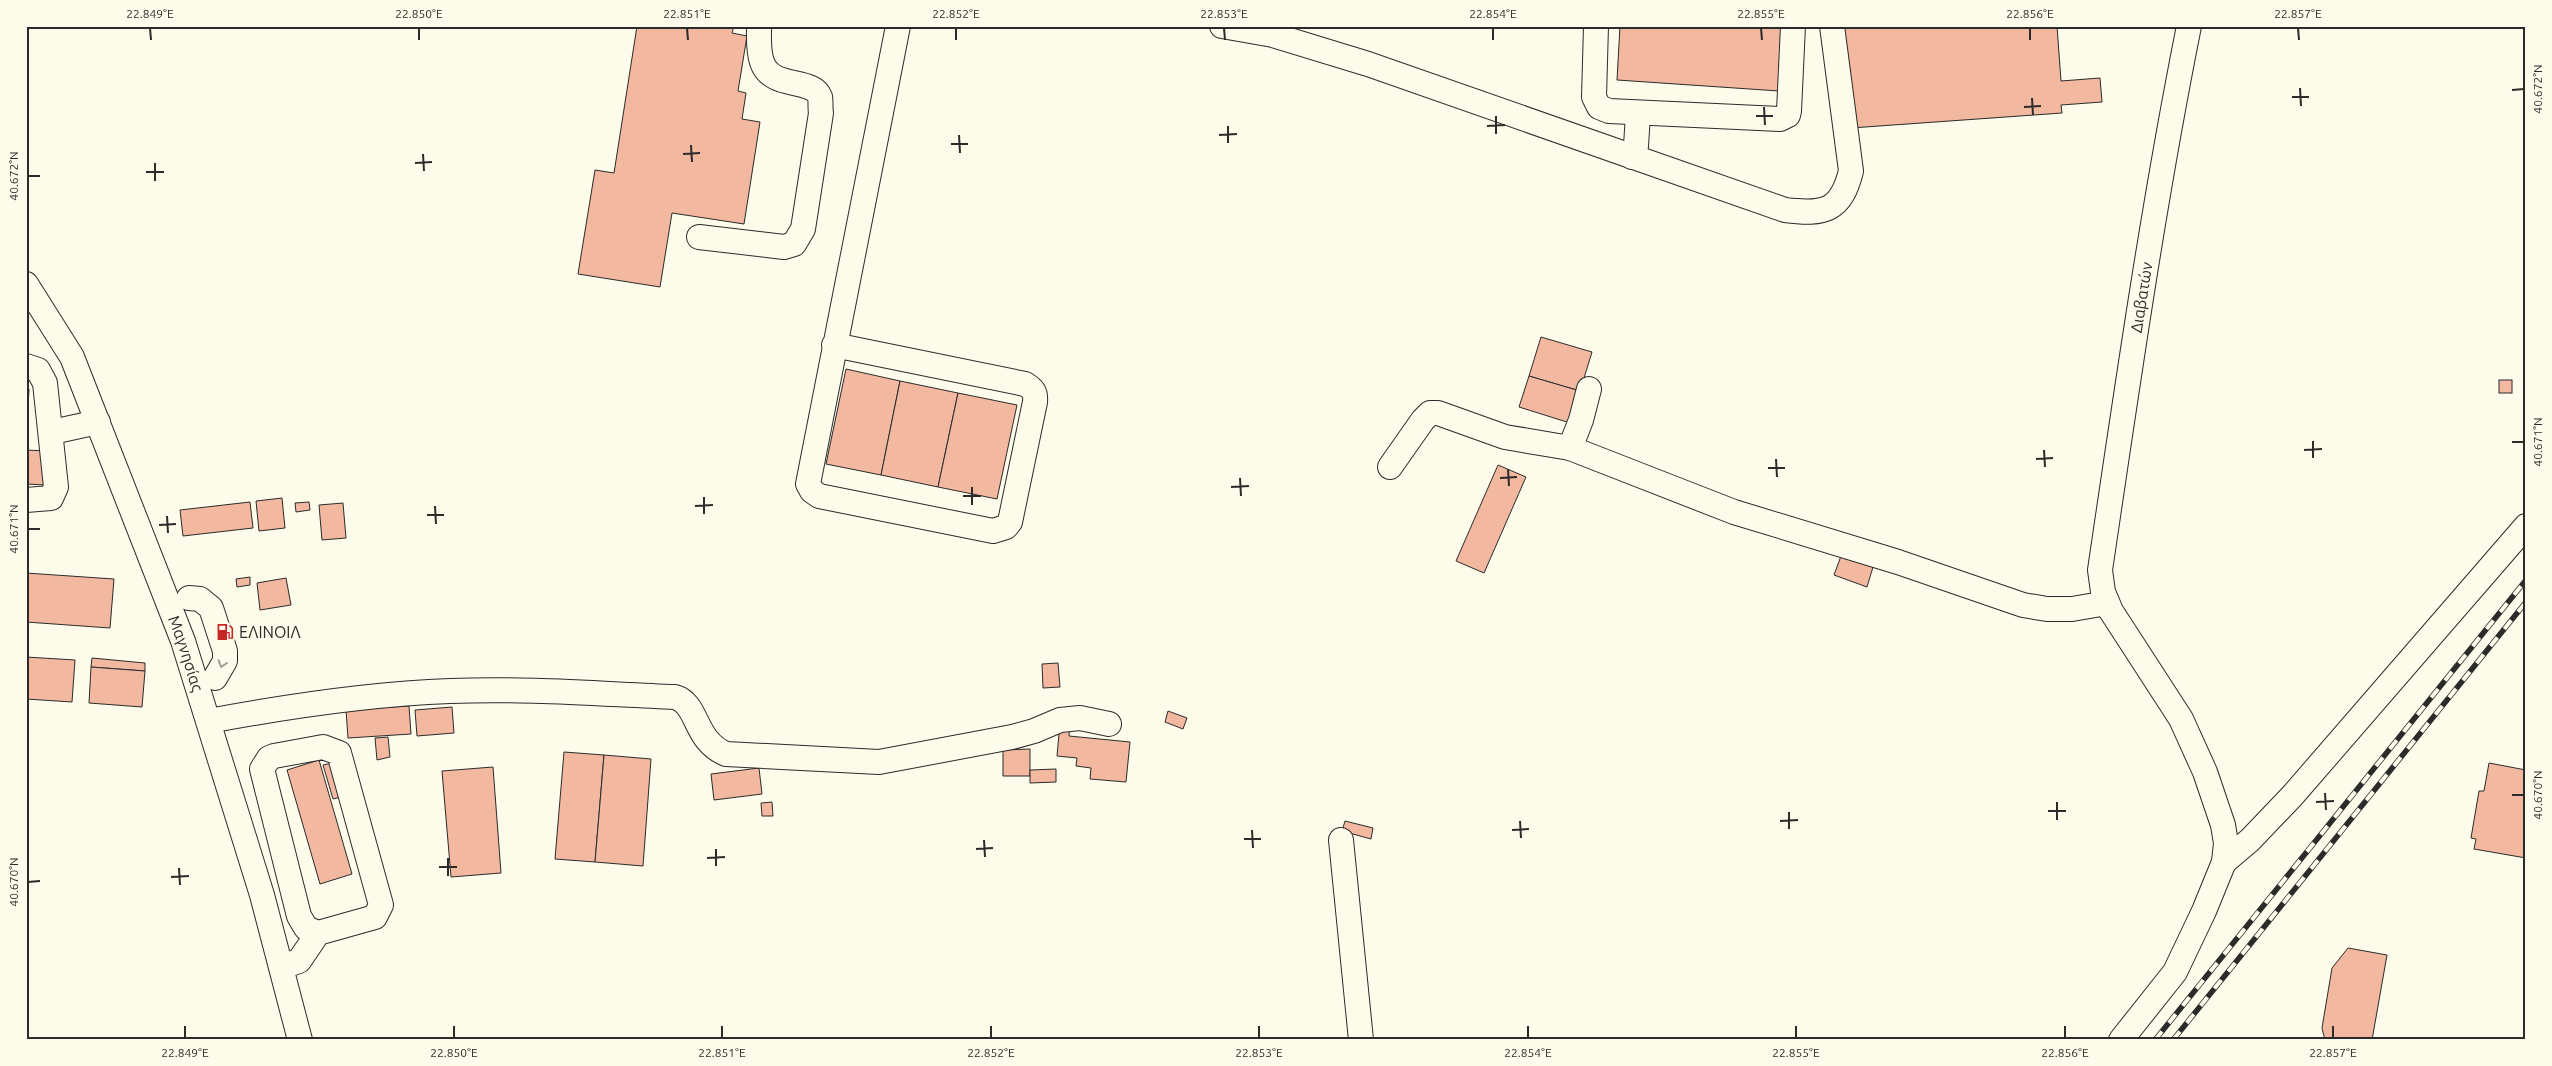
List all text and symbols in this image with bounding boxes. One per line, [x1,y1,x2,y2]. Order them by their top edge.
text: 22.849°E [126,7,174,20]
text: 22.850°E [395,7,443,20]
text: 22.851°E [663,7,711,20]
text: 22.852°E [932,7,980,20]
text: 22.853°E [1200,7,1248,20]
text: 22.854°E [1469,7,1517,20]
text: 22.855°E [1737,7,1785,20]
text: 22.856°E [2006,7,2054,20]
text: 22.857°E [2274,7,2322,20]
text: 40.672°N [2531,64,2544,114]
text: 40.672°N [7,151,20,201]
street label: Διαβατών [2127,260,2156,334]
text: 40.671°N [2531,417,2544,467]
text: 40.671°N [7,504,20,554]
street label: Μαγνησίας [165,613,207,694]
fuel station icon: ΕΛΙΝΟΙΛ [215,622,235,642]
place label: ΕΛΙΝΟΙΛ [239,623,301,641]
one-way arrow [218,659,228,668]
text: 40.670°N [2531,770,2544,820]
text: 40.670°N [7,857,20,907]
text: 22.849°E [161,1046,209,1059]
text: 22.850°E [430,1046,478,1059]
text: 22.851°E [698,1046,746,1059]
text: 22.852°E [967,1046,1015,1059]
text: 22.853°E [1235,1046,1283,1059]
text: 22.854°E [1504,1046,1552,1059]
text: 22.855°E [1772,1046,1820,1059]
text: 22.856°E [2041,1046,2089,1059]
text: 22.857°E [2309,1046,2357,1059]

